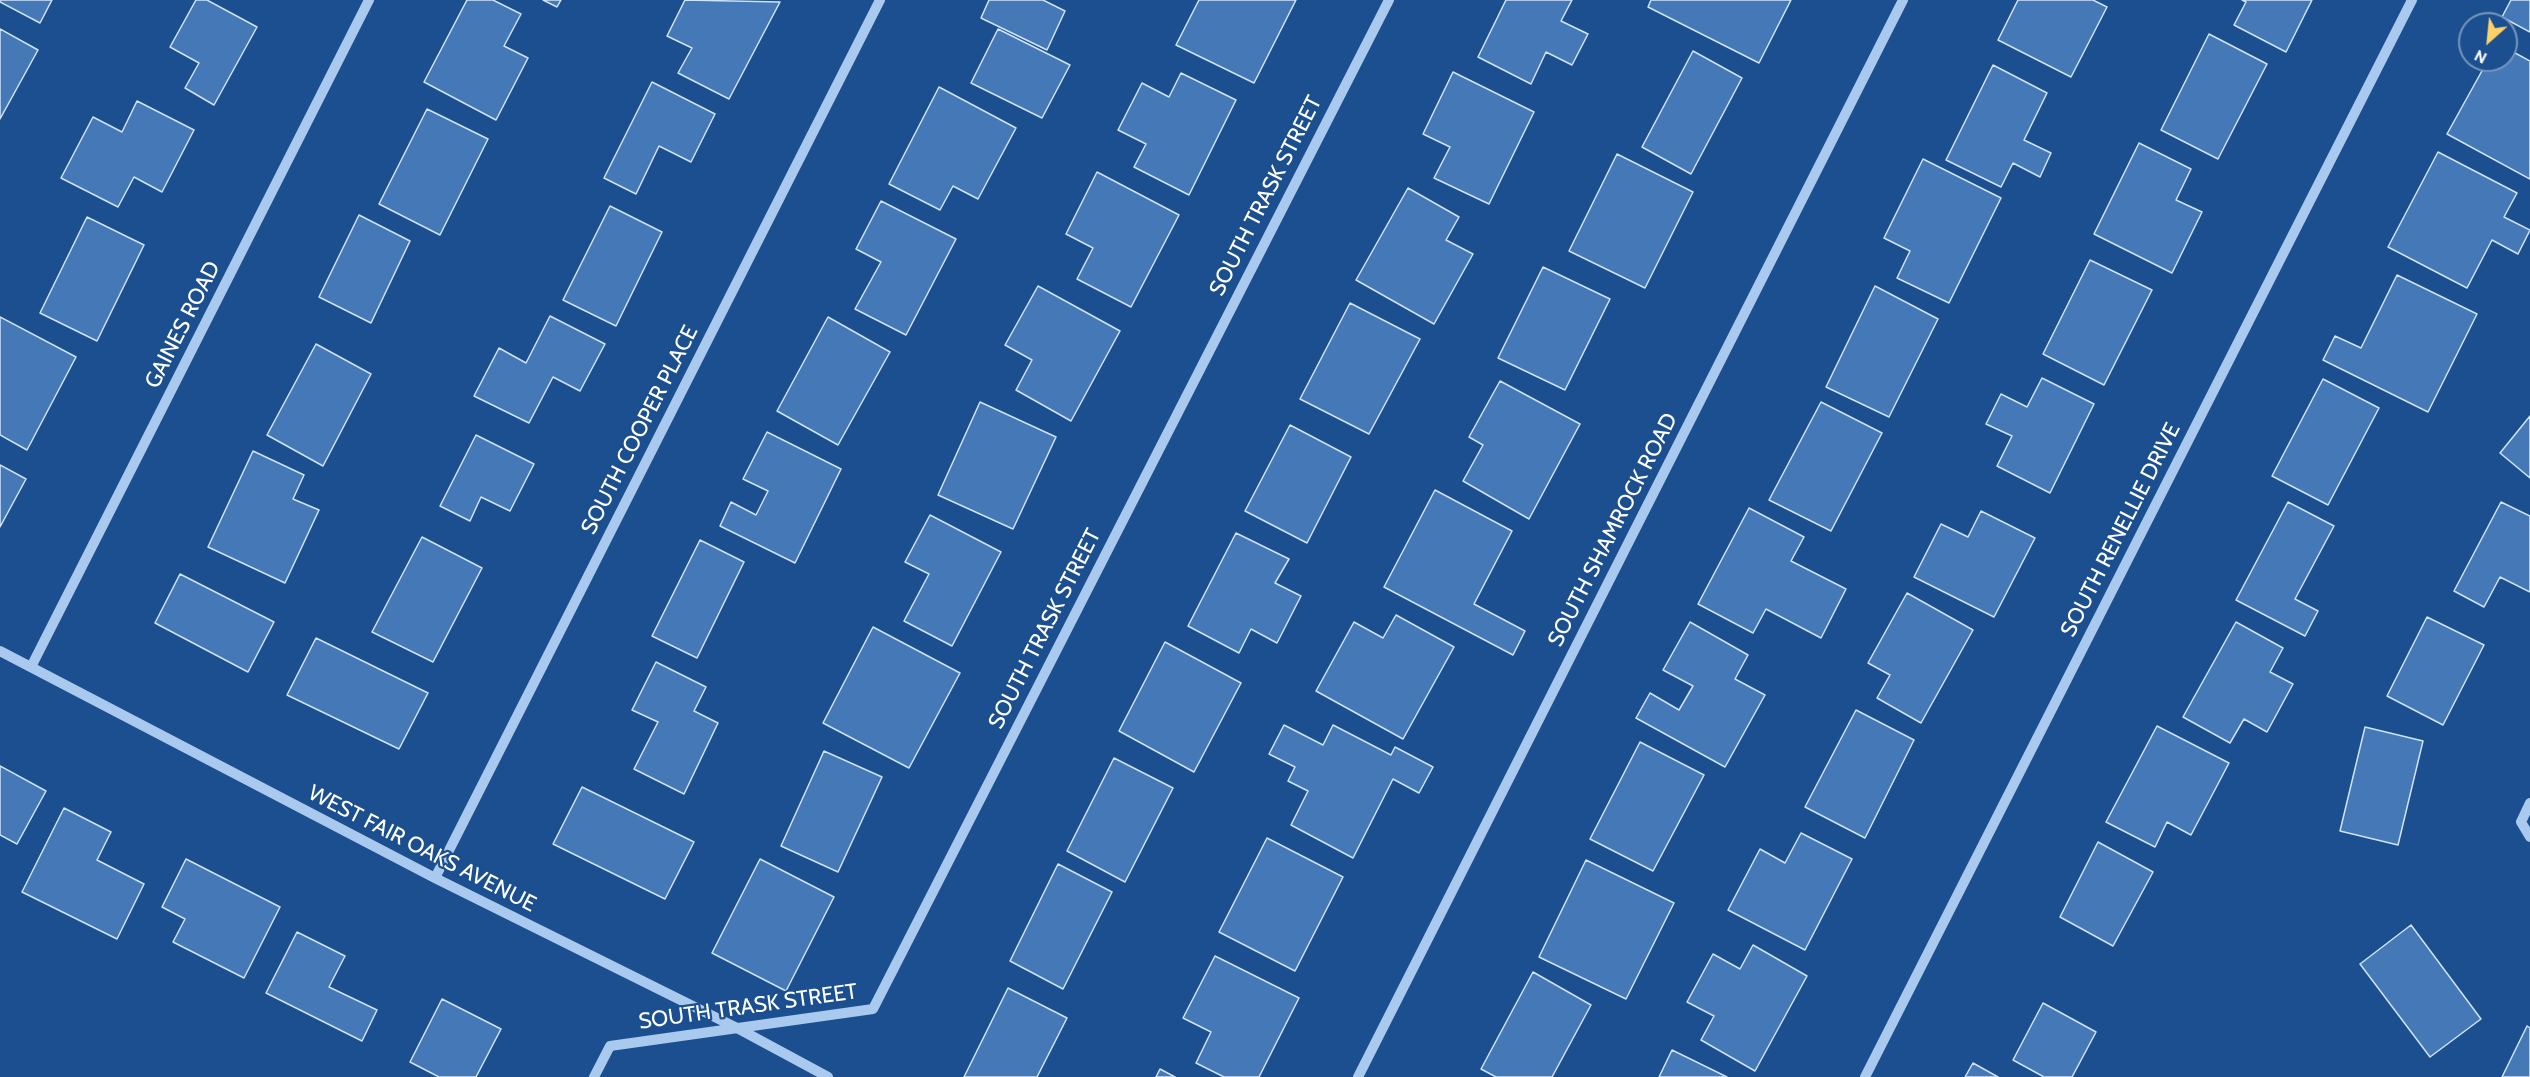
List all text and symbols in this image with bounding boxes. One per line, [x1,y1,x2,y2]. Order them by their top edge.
north arrow [2458,12,2518,72]
text: N [2471,46,2490,68]
street label: SOUTH TRASK STREET [1204,92,1328,300]
street label: GAINES ROAD [140,257,226,393]
street label: SOUTH COOPER PLACE [576,321,704,539]
street label: SOUTH SHAMROCK ROAD [1543,409,1683,651]
street label: SOUTH RENELLIE DRIVE [2056,419,2186,641]
street label: SOUTH TRASK STREET [983,525,1107,733]
street label: WEST FAIR OAKS AVENUE [304,780,540,918]
street label: SOUTH TRASK STREET [637,979,859,1035]

